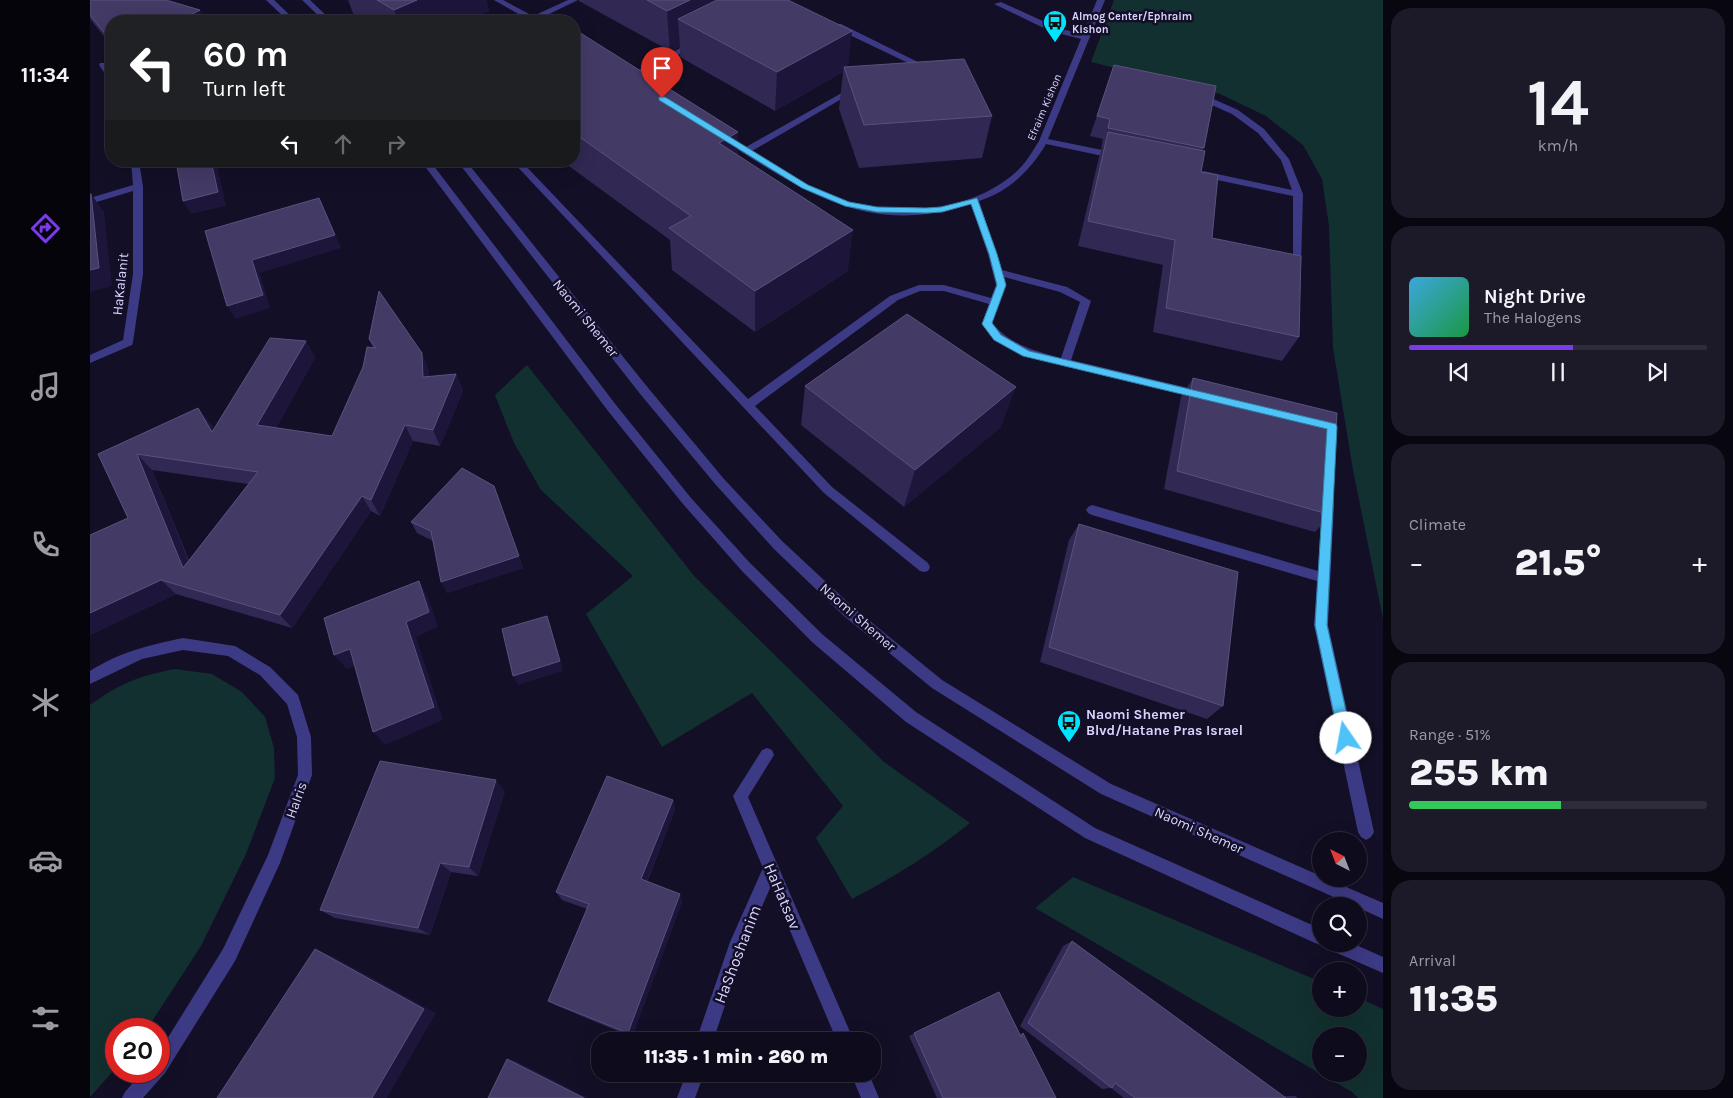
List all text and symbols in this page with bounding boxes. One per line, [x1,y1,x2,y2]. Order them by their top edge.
bus stop icon: Almog Center/Ephraim Kishon [1042,9,1068,43]
place label: Almog Center/Ephraim Kishon [1072,10,1192,36]
text: 60 m [203,34,288,75]
icon: left [120,35,185,100]
pin [641,47,683,98]
icon: arrive [648,54,676,82]
text: 11:34 [21,62,69,88]
text: 14 [1527,65,1589,141]
street label: Efraim Kishon [1025,72,1064,143]
text: Turn left [203,76,286,102]
icon: left [276,130,304,158]
icon: ahead [329,130,357,158]
icon: right [382,130,410,158]
text: km/h [1538,136,1578,155]
icon: directions [28,211,63,246]
street label: HaKalanit [109,252,132,316]
street label: Naomi Shemer [549,276,623,361]
text: Night Drive [1484,286,1586,308]
text: The Halogens [1484,308,1582,327]
icon: previous [1445,358,1473,386]
icon: pause [1544,358,1572,386]
icon: next [1643,358,1671,386]
icon: music [28,369,63,404]
text: Climate [1409,515,1466,534]
icon: phone [28,527,63,562]
text: 21.5° [1514,540,1602,585]
text: − [1409,546,1424,579]
text: + [1692,546,1707,579]
street label: Naomi Shemer [816,580,900,656]
icon: climate [28,685,63,720]
place label: Naomi Shemer Blvd/Hatane Pras Israel [1086,706,1243,739]
bus stop icon: Naomi Shemer Blvd/Hatane Pras Israel [1056,709,1082,743]
position arrow [1319,711,1371,763]
text: Range · 51% [1409,725,1491,744]
text: 255 km [1409,750,1549,795]
street label: HaIris [282,780,311,821]
street label: Naomi Shemer [1152,803,1246,858]
north arrow [1312,832,1368,888]
map controls [1312,832,1367,1082]
icon: car [28,843,63,878]
street label: HaHatsav [760,860,805,932]
button: search [1312,897,1367,952]
street label: HaShoshanim [710,902,765,1006]
text: Arrival [1409,951,1456,970]
button: + [1312,962,1367,1017]
text: 11:35 [1409,976,1498,1021]
icon: filters [28,1001,63,1036]
speed limit sign: 20 [105,1018,170,1083]
button: − [1312,1027,1367,1082]
text: 11:35 · 1 min · 260 m [644,1046,828,1068]

